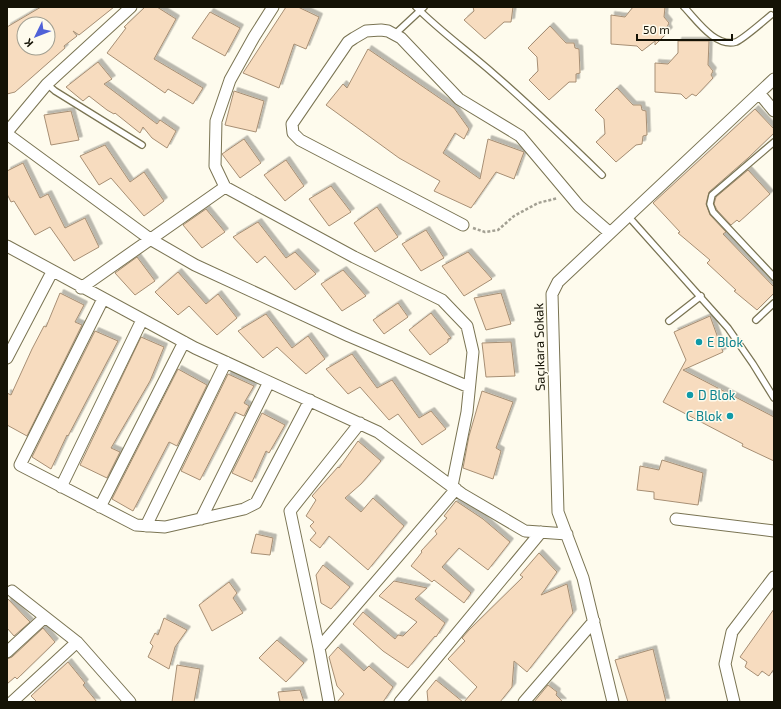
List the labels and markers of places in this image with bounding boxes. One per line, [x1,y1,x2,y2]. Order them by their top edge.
place label: E Blok [707,334,743,350]
marker: E Blok [694,337,704,347]
place label: D Blok [698,387,736,403]
marker: D Blok [685,390,695,400]
place label: C Blok [686,408,722,424]
marker: C Blok [725,411,735,421]

